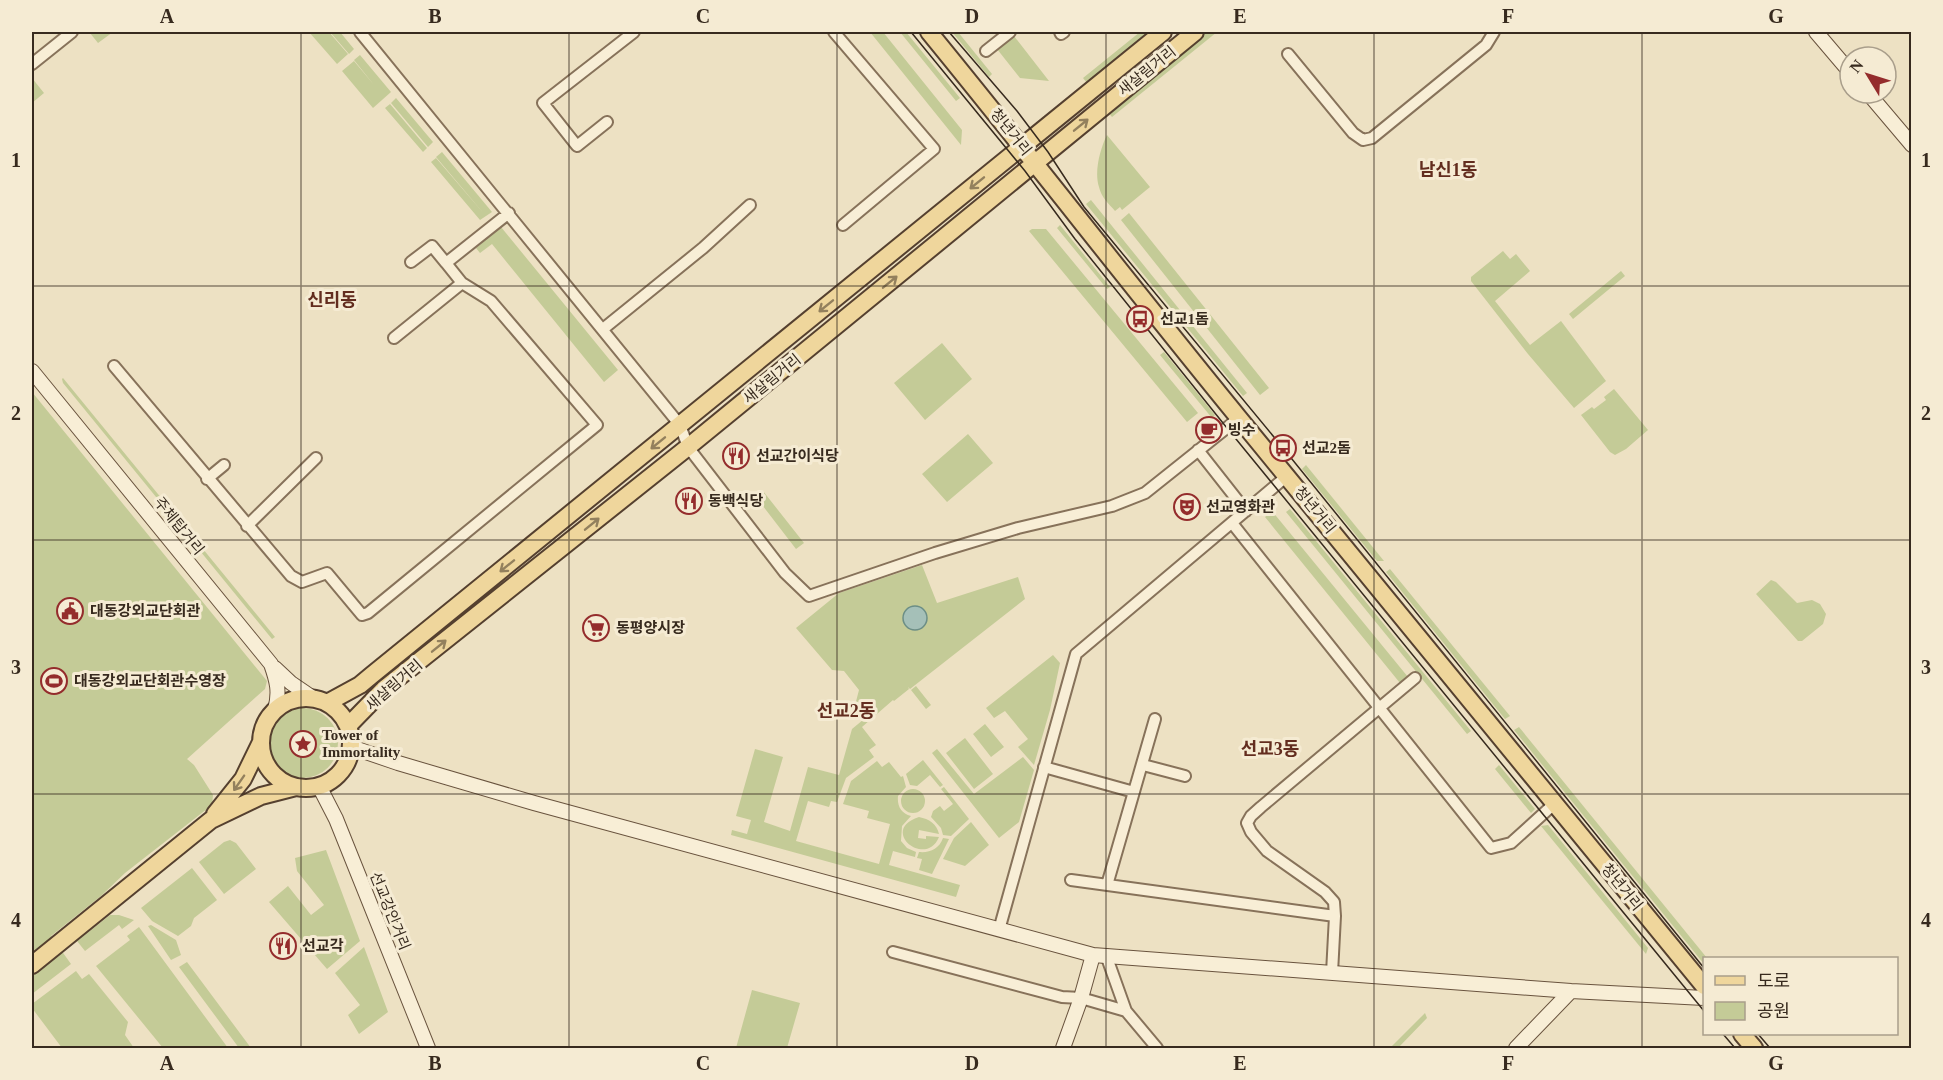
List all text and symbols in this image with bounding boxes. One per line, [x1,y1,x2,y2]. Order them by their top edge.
text: A [160,5,175,27]
text: B [428,5,442,27]
text: C [696,5,710,27]
text: D [965,5,979,27]
text: E [1233,5,1247,27]
text: F [1502,5,1514,27]
text: G [1768,5,1784,27]
street label: 새살림거리 [1115,43,1179,99]
north arrow [1838,45,1898,105]
text: N [1846,56,1867,76]
street label: 청년거리 [987,106,1035,158]
one-way arrow [1073,118,1088,132]
text: 1 [11,149,21,171]
text: 1 [1921,149,1931,171]
district label: 남신1동 [1419,160,1477,180]
one-way arrow [969,176,985,189]
one-way arrow [882,275,897,289]
district label: 신리동 [307,290,357,310]
one-way arrow [818,300,834,313]
bus stop icon: 선교1돔 [1125,304,1155,334]
place label: 선교1돔 [1160,311,1209,327]
street label: 새살림거리 [740,351,804,407]
text: 2 [11,402,21,424]
text: 2 [1921,402,1931,424]
cafe icon: 빙수 [1194,415,1224,445]
place label: 빙수 [1228,422,1256,438]
bus stop icon: 선교2돔 [1268,433,1298,463]
one-way arrow [651,436,667,449]
place label: 선교2돔 [1302,440,1351,456]
restaurant icon: 선교간이식당 [721,441,751,471]
place label: 선교간이식당 [756,448,839,464]
street label: 청년거리 [1291,484,1339,536]
restaurant icon: 동백식당 [674,486,704,516]
theatre icon: 선교영화관 [1172,492,1202,522]
place label: 동백식당 [708,493,763,509]
street label: 주체탑거리 [151,494,207,558]
place label: 선교영화관 [1206,499,1275,515]
one-way arrow [584,518,600,531]
one-way arrow [499,559,515,572]
public building icon: 대동강외교단회관 [55,596,85,626]
place label: 대동강외교단회관 [90,603,201,619]
supermarket icon: 동평양시장 [581,613,611,643]
place label: 동평양시장 [616,620,685,636]
one-way arrow [431,639,447,652]
text: 3 [11,656,21,678]
street label: 새살림거리 [363,656,425,714]
text: 3 [1921,656,1931,678]
sports icon: 대동강외교단회관수영장 [39,666,69,696]
place label: 대동강외교단회관수영장 [74,673,226,689]
district label: 선교2동 [817,701,875,721]
place label: Tower of Immortality [322,727,401,760]
place icon: Tower of Immortality [288,729,318,759]
district label: 선교3동 [1241,739,1299,759]
one-way arrow [233,774,245,791]
street label: 청년거리 [1598,861,1646,913]
street label: 선교강안거리 [367,870,413,952]
text: 4 [11,909,21,931]
text: 4 [1921,909,1931,931]
restaurant icon: 선교각 [268,931,298,961]
place label: 선교각 [302,938,344,954]
legend [1703,957,1898,1035]
text: 도로 [1757,971,1790,991]
text: 공원 [1757,1001,1790,1021]
text: A [160,1052,175,1074]
text: B [428,1052,442,1074]
text: C [696,1052,710,1074]
text: D [965,1052,979,1074]
text: E [1233,1052,1247,1074]
text: F [1502,1052,1514,1074]
text: G [1768,1052,1784,1074]

